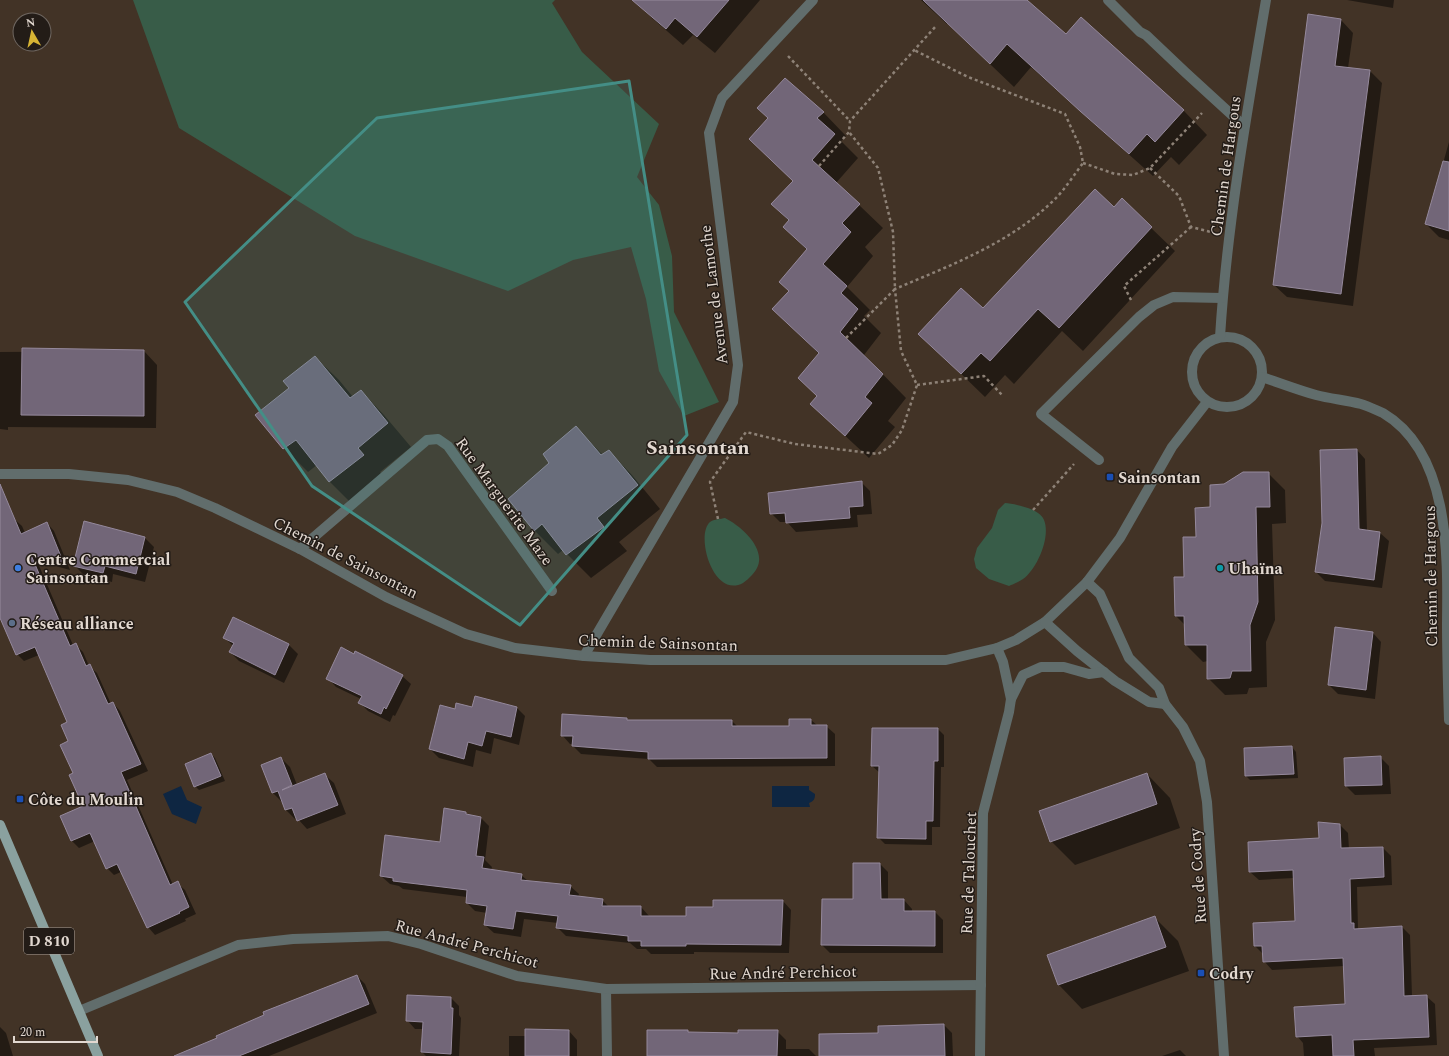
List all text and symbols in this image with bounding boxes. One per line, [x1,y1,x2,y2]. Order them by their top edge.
north arrow [12,12,52,52]
text: N [25,14,36,32]
street label: Chemin de Hargous [1204,94,1248,238]
street label: Avenue de Lamothe [694,224,734,366]
street label: Rue Marguerite Maze [449,432,559,571]
district label: Sainsontan [646,433,750,463]
place label: Sainsontan [1118,466,1201,490]
marker: Sainsontan [1105,472,1115,482]
street label: Chemin de Hargous [1418,505,1444,647]
street label: Chemin de Sainsontan [269,511,422,605]
place label: Centre Commercial Sainsontan [26,548,170,590]
place label: Uhaïna [1228,557,1284,581]
marker: Centre Commercial Sainsontan [13,563,23,573]
marker: Uhaïna [1215,563,1225,573]
place label: Réseau alliance [20,612,134,636]
marker: Réseau alliance [7,618,17,628]
street label: Chemin de Sainsontan [578,628,738,658]
place label: Côte du Moulin [28,788,144,812]
marker: Côte du Moulin [15,794,25,804]
street label: Rue de Talouchet [955,811,983,935]
street label: Rue de Codry [1183,826,1213,924]
street label: Rue André Perchicot [392,913,541,975]
road number: D 810 [24,928,74,954]
street label: Rue André Perchicot [709,960,857,986]
place label: Codry [1209,962,1255,986]
marker: Codry [1196,968,1206,978]
scale bar [14,1018,97,1044]
text: 20 m [20,1023,45,1042]

